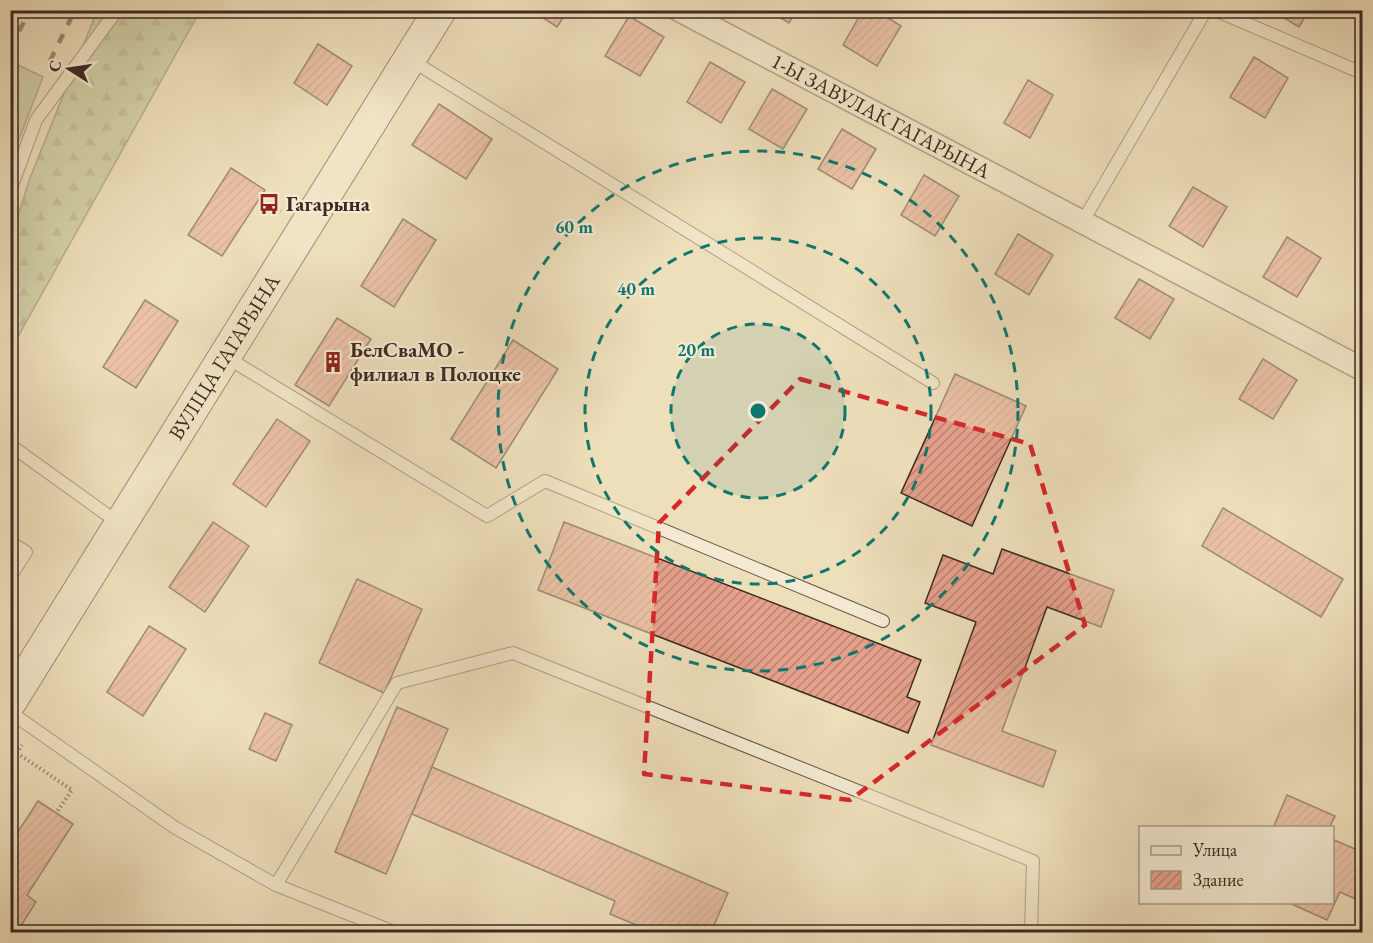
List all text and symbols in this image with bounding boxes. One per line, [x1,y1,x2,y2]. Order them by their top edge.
north arrow [39,39,99,99]
street label: 1-Ы ЗАВУЛАК ГАГАРЫНА [767,47,996,185]
text: С [43,58,66,74]
place label: Гагарына [286,190,371,217]
bus stop icon: Гагарына [257,192,281,216]
text: 60 m [555,215,593,238]
street label: ВУЛІЦА ГАГАРЫНА [162,269,286,445]
text: 40 m [617,277,655,300]
place label: БелСваМО - филиал в Полоцке [350,336,521,387]
text: 20 m [677,338,715,361]
building icon: БелСваМО - филиал в Полоцке [321,350,345,374]
centre of rings [748,401,768,421]
legend [1139,826,1334,904]
text: Улица [1192,838,1238,861]
text: Здание [1193,868,1243,891]

